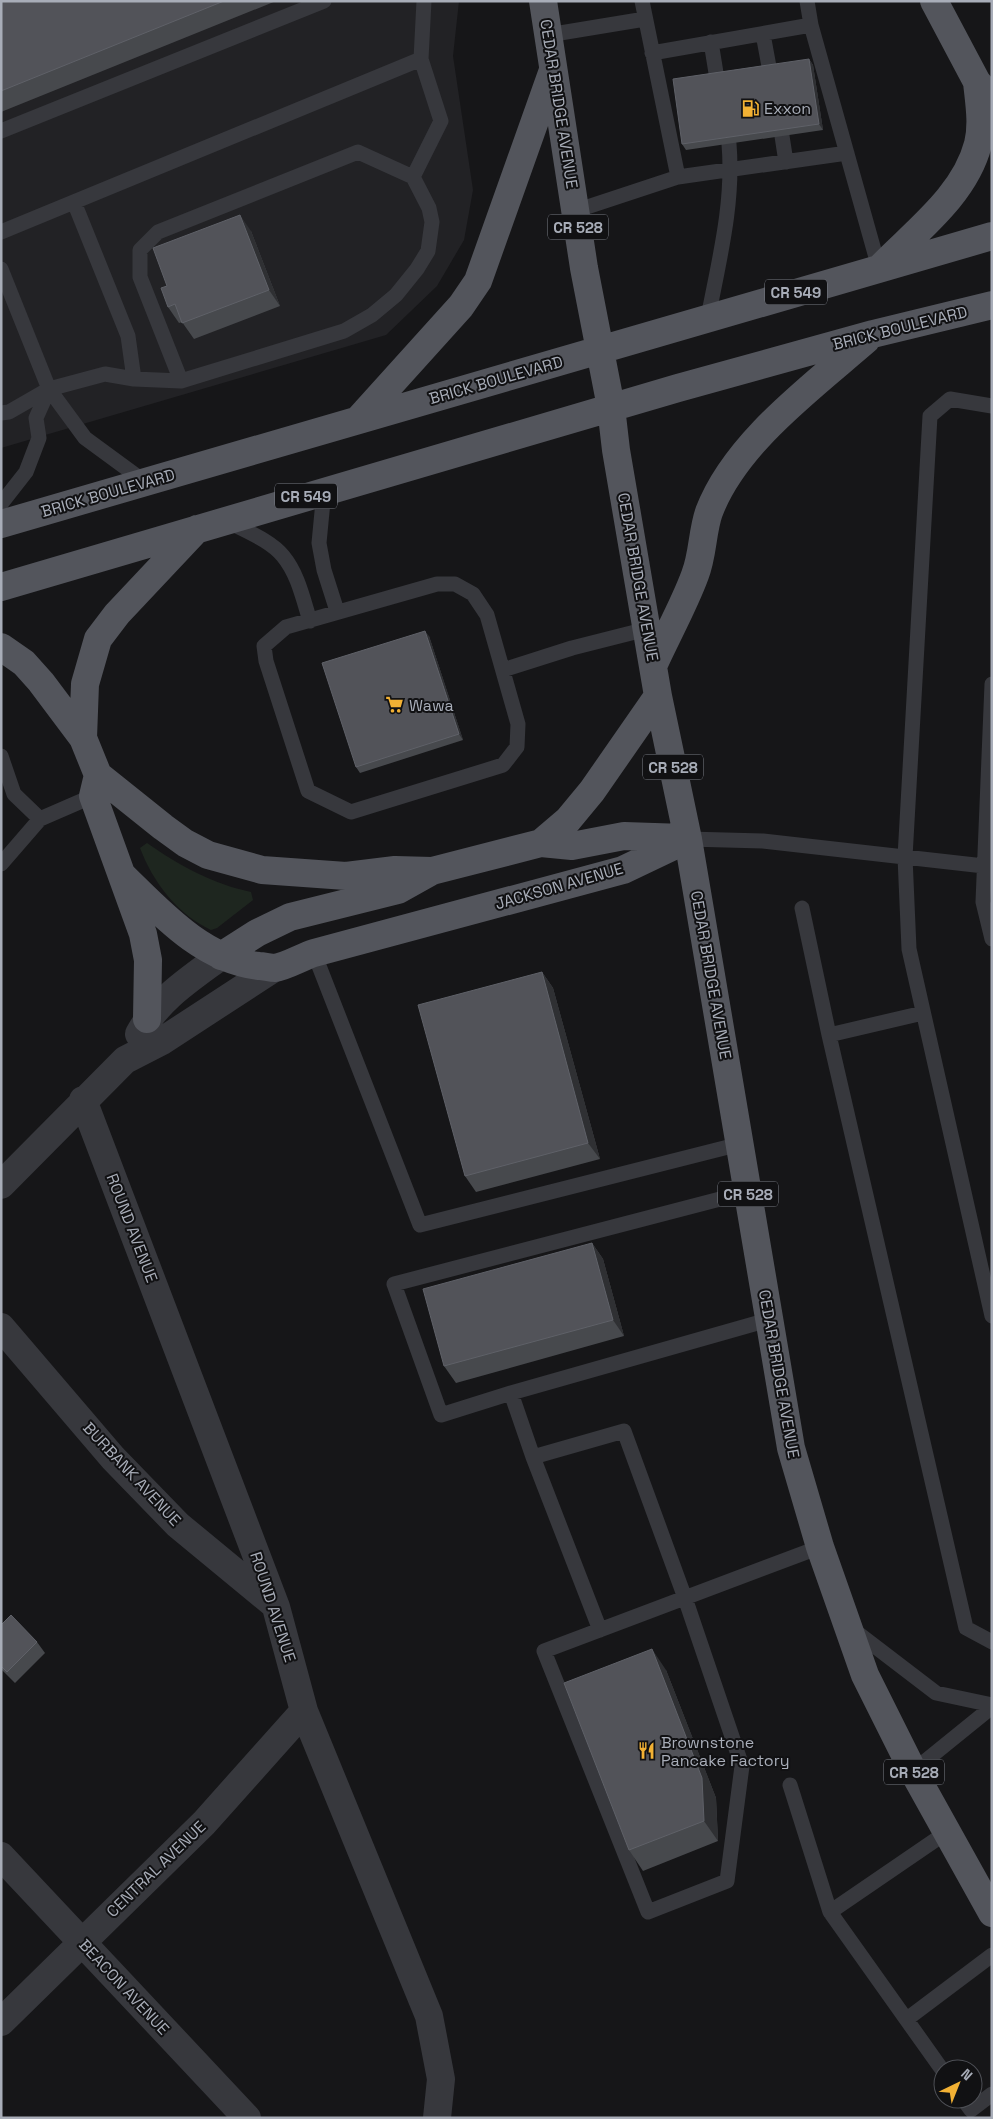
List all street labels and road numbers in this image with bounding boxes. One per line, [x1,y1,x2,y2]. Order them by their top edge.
street label: CEDAR BRIDGE AVENUE [535,18,583,190]
road number: CR 528 [548,214,608,240]
road number: CR 549 [765,280,827,304]
street label: BRICK BOULEVARD [830,301,970,355]
street label: BRICK BOULEVARD [427,351,565,409]
street label: BRICK BOULEVARD [39,464,177,522]
road number: CR 549 [275,484,337,508]
street label: CEDAR BRIDGE AVENUE [613,491,663,663]
road number: CR 528 [643,754,703,780]
street label: JACKSON AVENUE [492,858,626,914]
street label: CEDAR BRIDGE AVENUE [686,889,736,1061]
street label: ROUND AVENUE [102,1171,162,1285]
road number: CR 528 [718,1182,778,1206]
street label: CEDAR BRIDGE AVENUE [754,1288,804,1460]
street label: BURBANK AVENUE [78,1418,186,1530]
street label: ROUND AVENUE [245,1549,301,1665]
road number: CR 528 [884,1760,944,1784]
street label: CENTRAL AVENUE [102,1816,210,1922]
street label: BEACON AVENUE [74,1935,174,2039]

